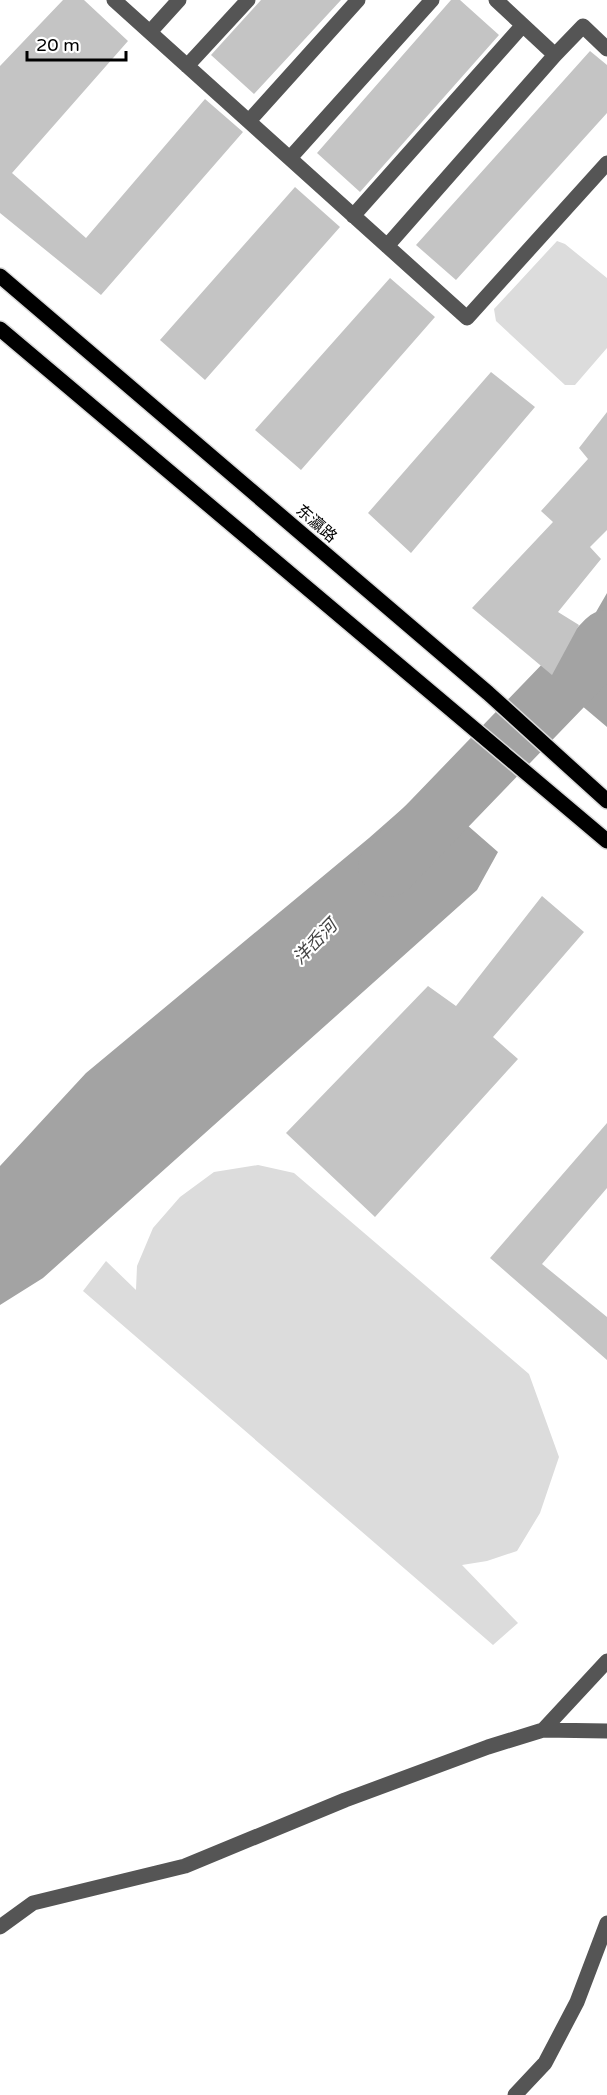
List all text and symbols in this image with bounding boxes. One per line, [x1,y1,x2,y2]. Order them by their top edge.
scale bar [27,24,126,62]
text: 20 m [36,34,80,56]
street label: 东瀛路 [292,500,341,547]
water label: 洋岙河 [288,913,344,969]

